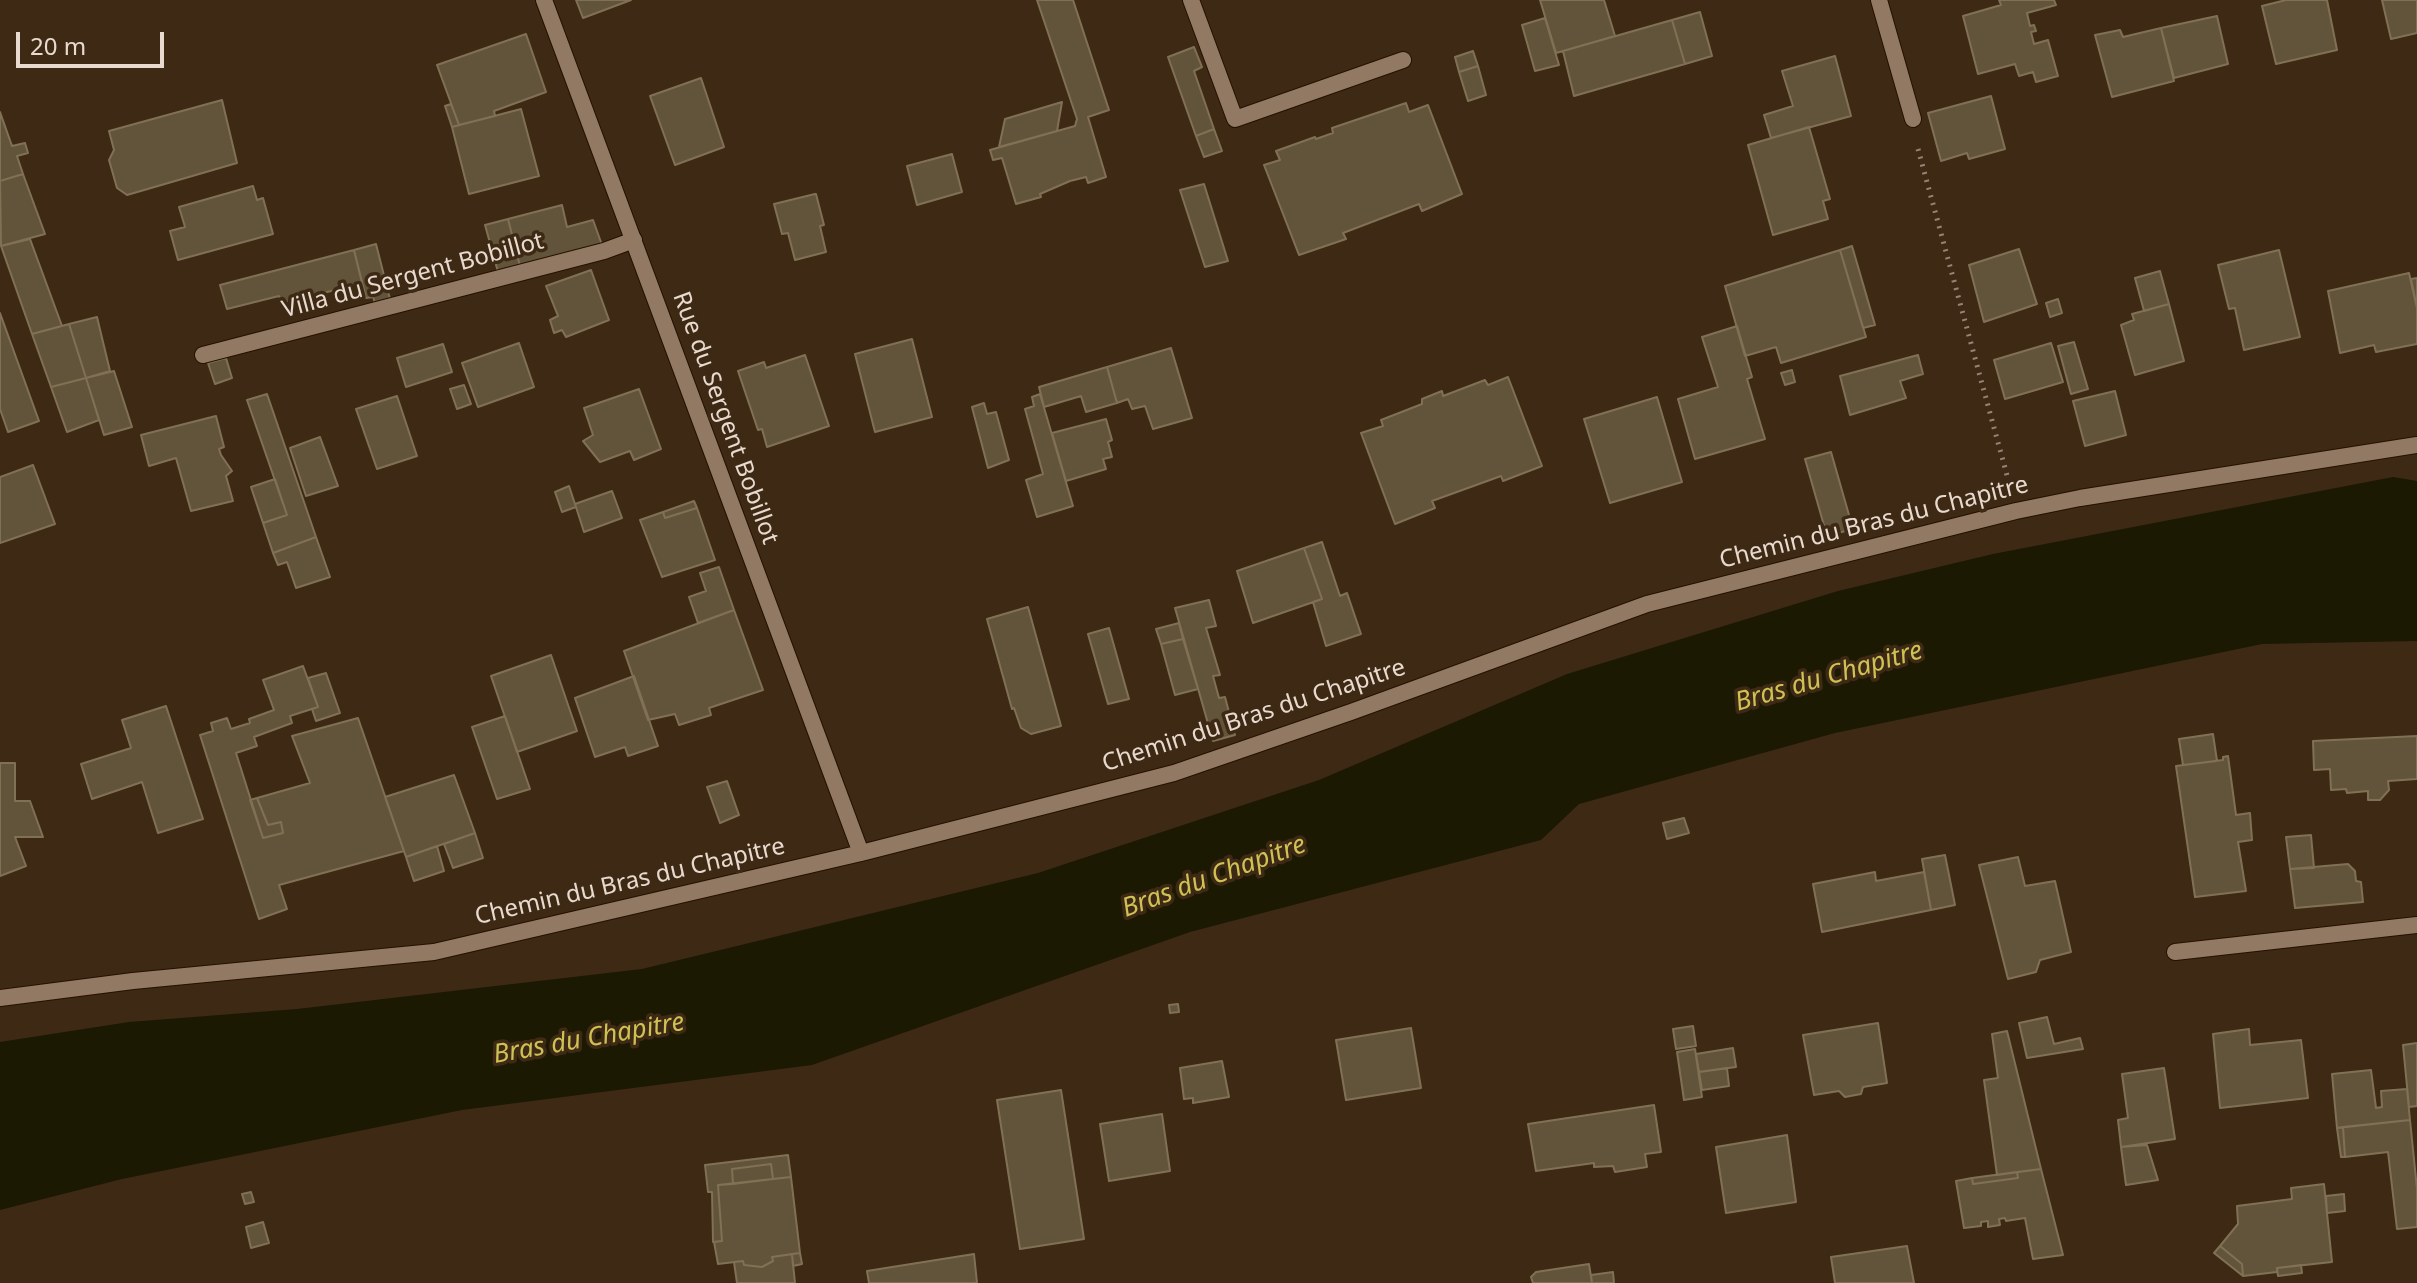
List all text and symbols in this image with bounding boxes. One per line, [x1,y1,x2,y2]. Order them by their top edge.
scale bar [20,16,168,66]
text: 20 m [30,29,86,62]
street label: Villa du Sergent Bobillot [279,227,547,325]
street label: Rue du Sergent Bobillot [666,288,784,548]
street label: Chemin du Bras du Chapitre [1717,471,2031,575]
water label: Bras du Chapitre [1732,635,1926,719]
street label: Chemin du Bras du Chapitre [1099,653,1409,779]
water label: Bras du Chapitre [1118,829,1310,925]
street label: Chemin du Bras du Chapitre [472,832,788,932]
water label: Bras du Chapitre [491,1007,687,1071]

